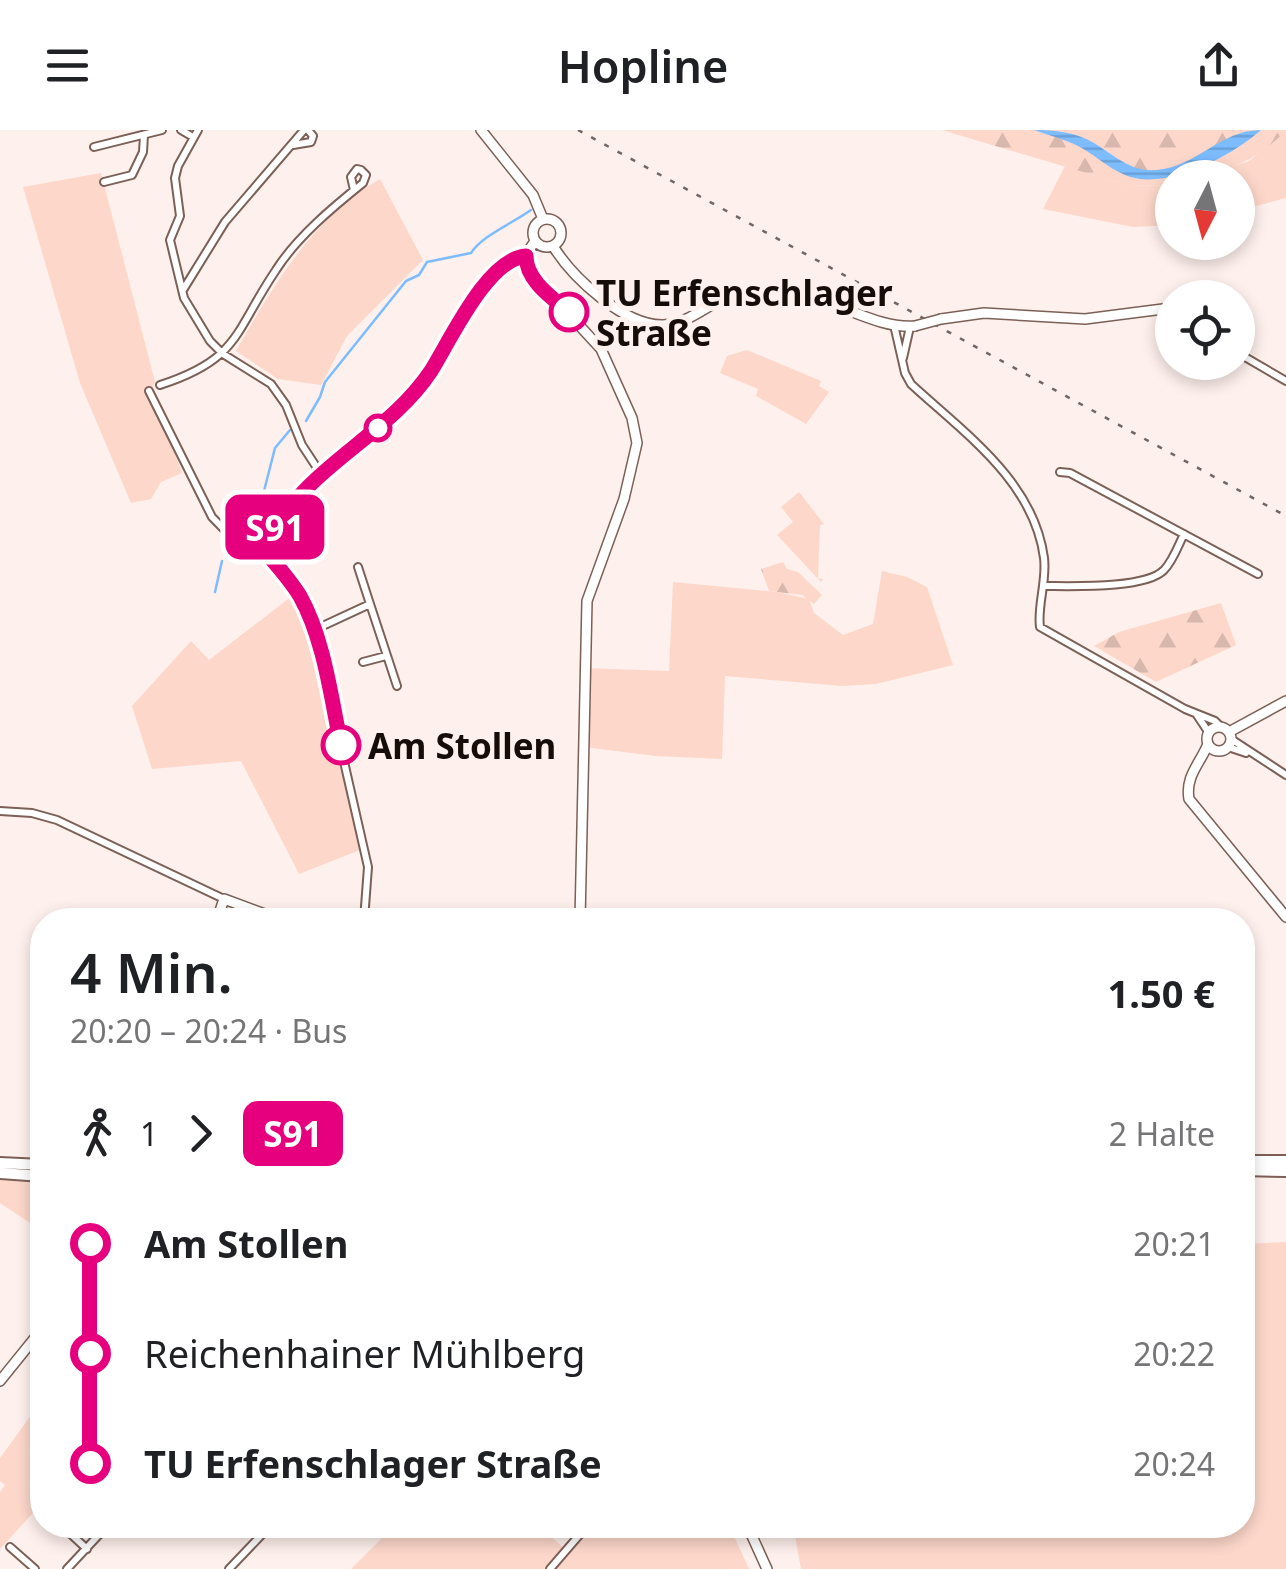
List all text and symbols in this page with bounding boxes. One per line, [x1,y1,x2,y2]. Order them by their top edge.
text: Hopline [558,35,728,96]
icon: menu [40,38,95,93]
icon: share [1191,38,1246,93]
north arrow [1155,160,1255,260]
map controls [1155,160,1255,380]
place label: TU Erfenschlager Straße [596,269,893,356]
button: locate [1155,280,1255,380]
marker: TU Erfenschlager Straße [550,293,588,331]
unlabelled marker [365,415,391,441]
line badge: S91 [218,494,332,560]
text: S91 [245,504,305,551]
place label: Am Stollen [368,722,556,769]
marker: Am Stollen [322,726,360,764]
text: 4 Min. [70,934,233,1009]
text: 1.50 € [1107,967,1215,1019]
text: 20:20 – 20:24 · Bus [70,1009,347,1052]
icon: walk [70,1106,125,1161]
icon: forward [173,1106,228,1161]
text: S91 [263,1110,323,1157]
text: 1 [140,1112,158,1155]
text: 2 Halte [1109,1112,1215,1155]
text: Am Stollen [144,1217,348,1269]
text: 20:21 [1133,1222,1215,1265]
text: Reichenhainer Mühlberg [144,1327,585,1379]
text: 20:22 [1133,1332,1215,1375]
text: TU Erfenschlager Straße [144,1437,602,1489]
text: 20:24 [1133,1442,1215,1485]

